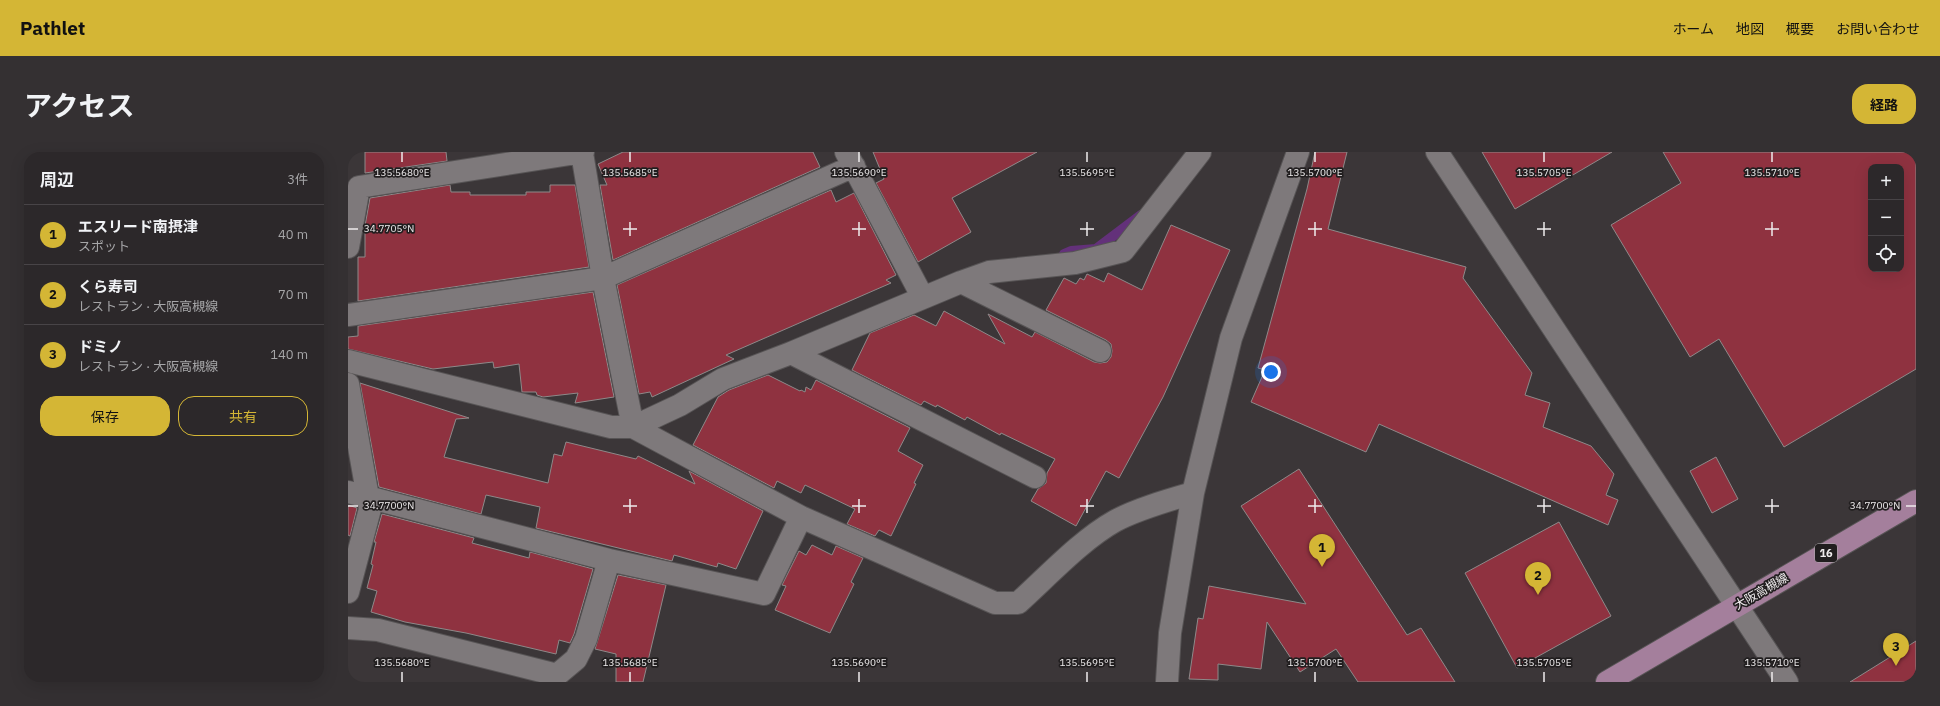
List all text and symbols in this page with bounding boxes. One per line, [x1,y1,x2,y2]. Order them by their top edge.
text: Pathlet [20,16,85,40]
text: ホーム [1672,20,1714,38]
text: 地図 [1736,20,1764,38]
text: 概要 [1786,20,1814,38]
text: お問い合わせ [1836,20,1920,38]
button: 経路 [1852,84,1916,124]
text: アクセス [24,87,135,124]
map controls [1868,164,1904,272]
button: + [1868,164,1904,200]
text: 135.5680°E [374,166,430,179]
text: 135.5685°E [602,166,658,179]
text: 135.5690°E [831,166,887,179]
text: 135.5695°E [1059,166,1115,179]
text: 135.5700°E [1287,166,1343,179]
text: 135.5705°E [1516,166,1572,179]
text: 135.5710°E [1744,166,1800,179]
text: 周辺 [40,169,74,191]
text: 3件 [287,171,308,188]
button: − [1868,200,1904,236]
text: エスリード南摂津 [78,217,198,236]
text: 34.7705°N [364,222,414,235]
text: 1 [49,226,57,243]
text: 40 m [278,226,308,243]
button: locate [1868,236,1904,272]
text: スポット [78,238,130,255]
text: くら寿司 [78,277,138,296]
text: 2 [49,286,57,303]
text: 70 m [278,286,308,303]
text: レストラン · 大阪高槻線 [78,298,218,315]
text: ドミノ [78,337,123,356]
text: 3 [49,346,57,363]
text: 140 m [270,346,308,363]
text: レストラン · 大阪高槻線 [78,358,218,375]
your location [1261,362,1281,382]
button: 保存 [40,396,170,436]
button: 共有 [178,396,308,436]
text: 34.7700°N [364,499,414,512]
text: 34.7700°N [1850,499,1900,512]
pin: 1 [1309,534,1335,567]
road number: 16 [1815,544,1837,562]
pin: 2 [1525,562,1551,595]
street label: 大阪高槻線 [1731,570,1791,612]
pin: 3 [1883,633,1909,666]
text: 135.5680°E [374,656,430,669]
text: 135.5685°E [602,656,658,669]
text: 135.5690°E [831,656,887,669]
text: 135.5695°E [1059,656,1115,669]
text: 135.5700°E [1287,656,1343,669]
text: 135.5705°E [1516,656,1572,669]
text: 135.5710°E [1744,656,1800,669]

